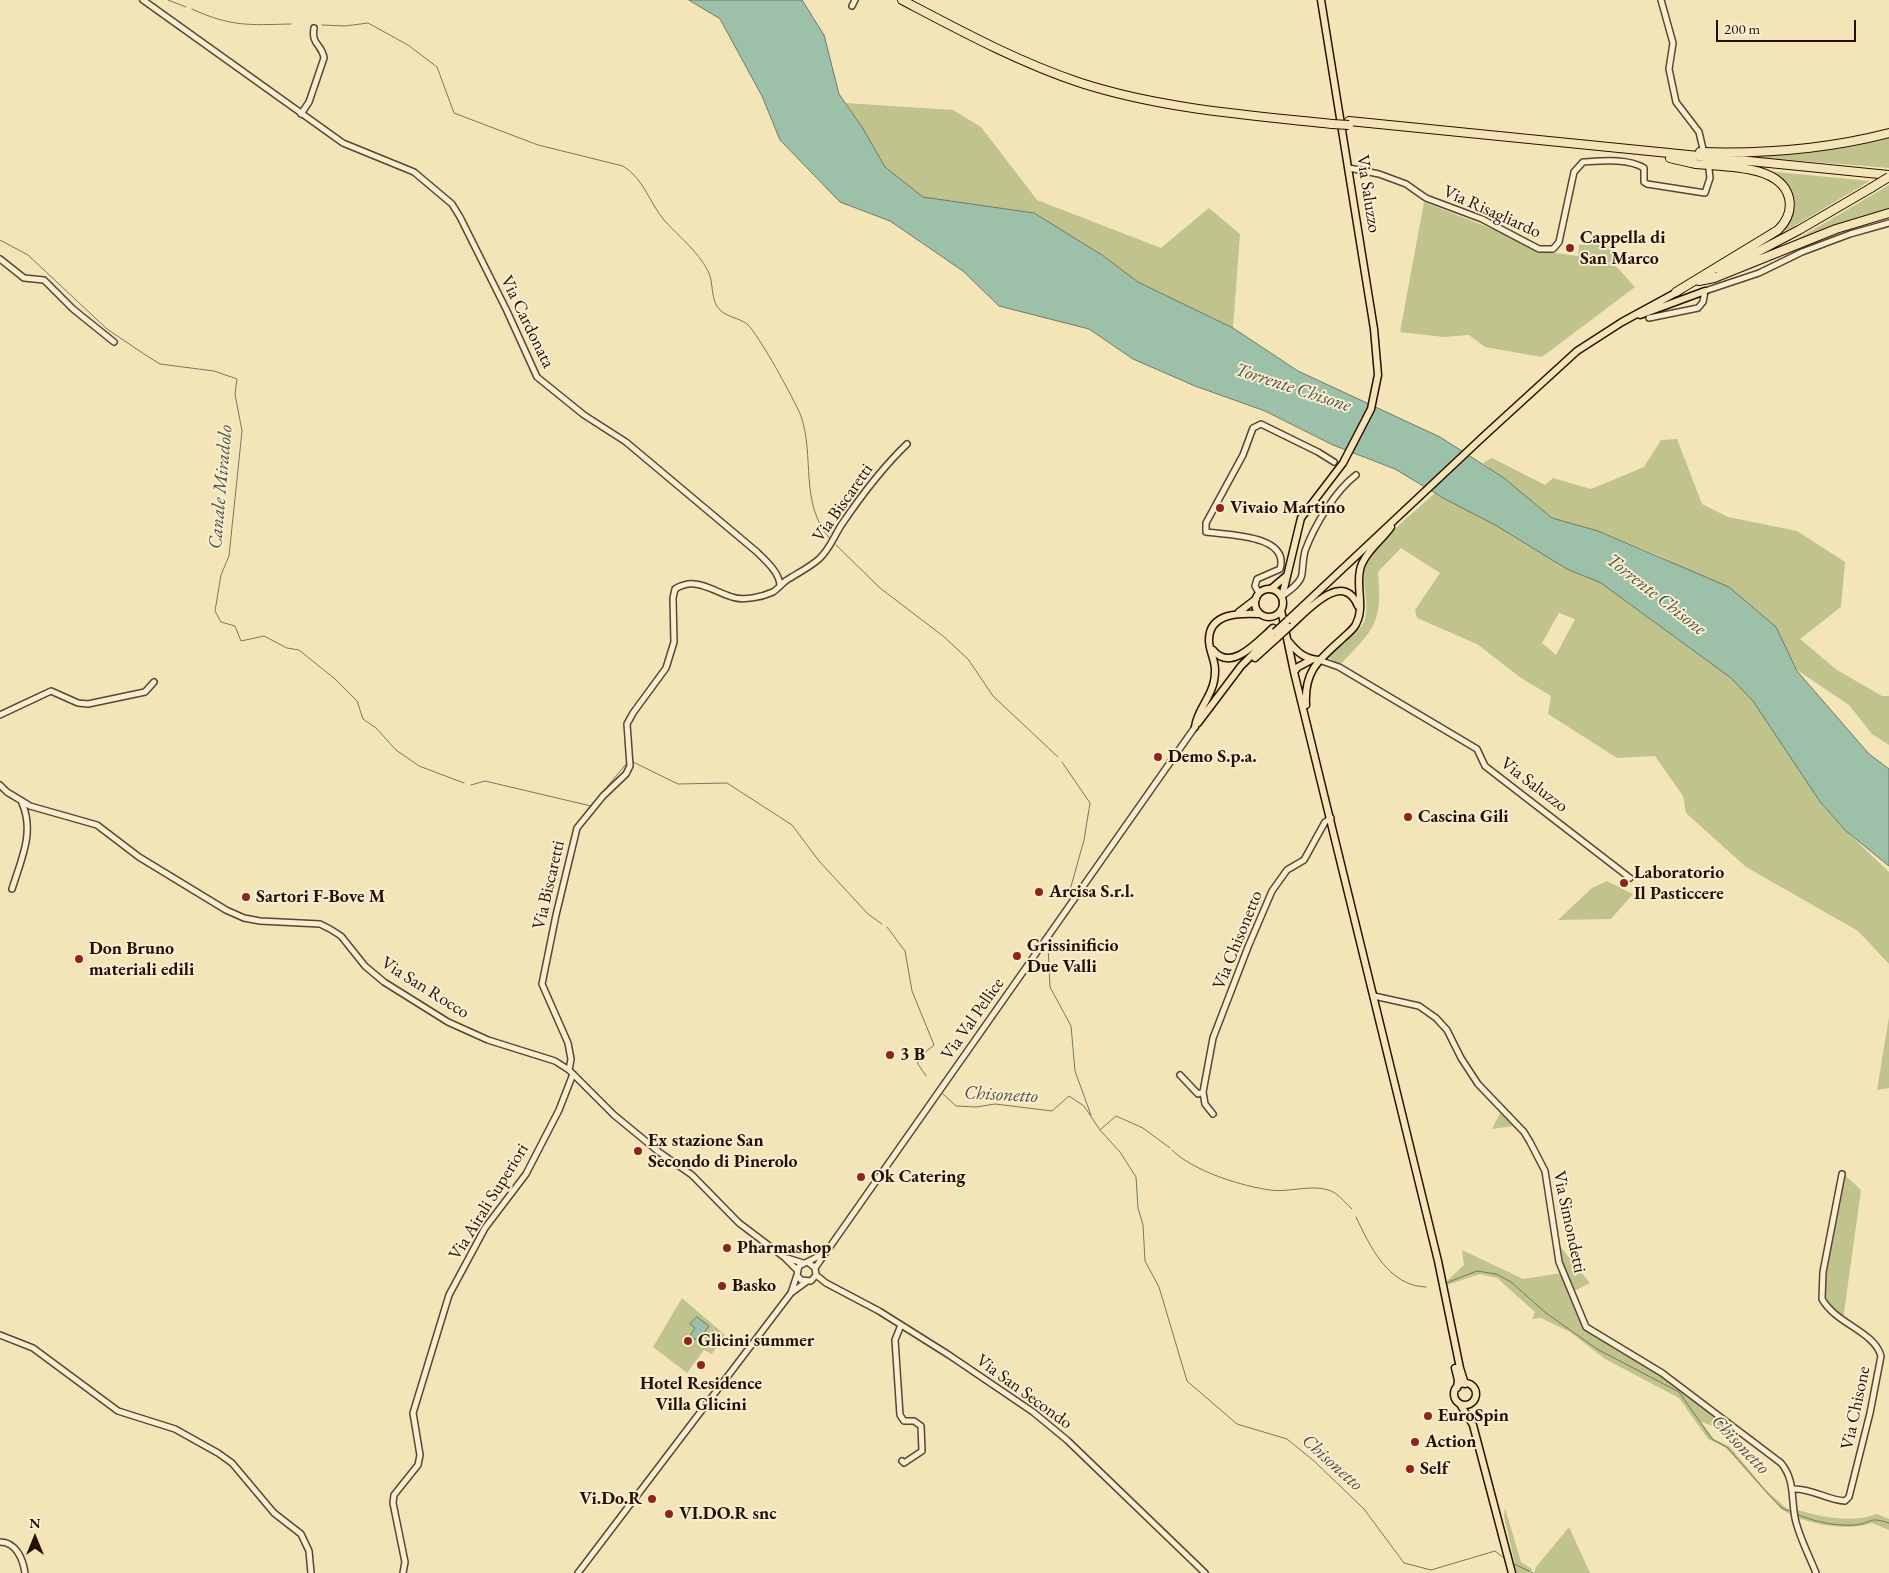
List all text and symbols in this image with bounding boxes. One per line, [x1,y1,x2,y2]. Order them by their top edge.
scale bar [1719,10,1859,42]
text: 200 m [1724,19,1760,38]
street label: Via Saluzzo [1351,153,1385,235]
street label: Via Risagliardo [1440,181,1544,243]
place label: Cappella di San Marco [1580,227,1665,270]
marker: Cappella di San Marco [1564,242,1576,254]
street label: Via Cardonata [495,272,559,372]
water label: Torrente Chisone [1232,359,1354,417]
water label: Canale Miradolo [204,424,238,550]
street label: Via Biscaretti [808,460,878,546]
place label: Vivaio Martino [1230,497,1345,519]
marker: Vivaio Martino [1214,502,1226,514]
water label: Torrente Chisone [1602,549,1710,641]
place label: Demo S.p.a. [1168,746,1257,768]
marker: Demo S.p.a. [1152,751,1164,763]
street label: Via Saluzzo [1496,753,1572,817]
place label: Cascina Gili [1418,806,1509,828]
marker: Cascina Gili [1402,811,1414,823]
street label: Via Biscaretti [528,838,570,932]
place label: Laboratorio Il Pasticcere [1634,862,1724,904]
marker: Laboratorio Il Pasticcere [1618,877,1630,889]
place label: Arcisa S.r.l. [1049,881,1134,903]
place label: Sartori F-Bove M [256,886,385,908]
marker: Arcisa S.r.l. [1033,886,1045,898]
street label: Via Chisonetto [1208,887,1268,993]
marker: Sartori F-Bove M [240,891,252,903]
place label: Grissinificio Due Valli [1027,935,1119,978]
place label: Don Bruno materiali edili [89,938,194,981]
marker: Grissinificio Due Valli [1011,950,1023,962]
street label: Via San Rocco [377,952,473,1024]
marker: Don Bruno materiali edili [73,953,85,965]
street label: Via Val Pellice [937,974,1009,1064]
place label: 3 B [900,1044,925,1066]
marker: 3 B [884,1049,896,1061]
water label: Chisonetto [963,1082,1039,1108]
place label: Ex stazione San Secondo di Pinerolo [648,1130,798,1172]
street label: Via Airali Superiori [445,1140,533,1264]
marker: Ex stazione San Secondo di Pinerolo [632,1145,644,1157]
place label: Ok Catering [871,1166,965,1188]
street label: Via Simondetti [1548,1169,1590,1275]
marker: Ok Catering [855,1171,867,1183]
place label: Pharmashop [737,1237,831,1259]
marker: Pharmashop [721,1242,733,1254]
place label: Basko [732,1275,776,1297]
marker: Basko [716,1280,728,1292]
place label: Glicini summer [698,1330,814,1352]
marker: Glicini summer [682,1335,694,1347]
street label: Via San Secondo [971,1350,1077,1434]
marker: Hotel Residence Villa Glicini [695,1359,707,1371]
street label: Via Chisone [1837,1364,1875,1452]
place label: Hotel Residence Villa Glicini [640,1373,762,1416]
place label: EuroSpin [1438,1405,1509,1427]
marker: EuroSpin [1422,1410,1434,1422]
water label: Chisonetto [1706,1410,1774,1480]
water label: Chisonetto [1297,1430,1367,1496]
place label: Action [1425,1431,1476,1453]
marker: Action [1409,1436,1421,1448]
place label: Self [1420,1458,1448,1480]
marker: Self [1404,1463,1416,1475]
place label: Vi.Do.R [579,1488,642,1510]
marker: Vi.Do.R [646,1493,658,1505]
place label: VI.DO.R snc [679,1503,777,1525]
marker: VI.DO.R snc [663,1508,675,1520]
north arrow [10,1513,60,1563]
text: N [29,1514,41,1532]

